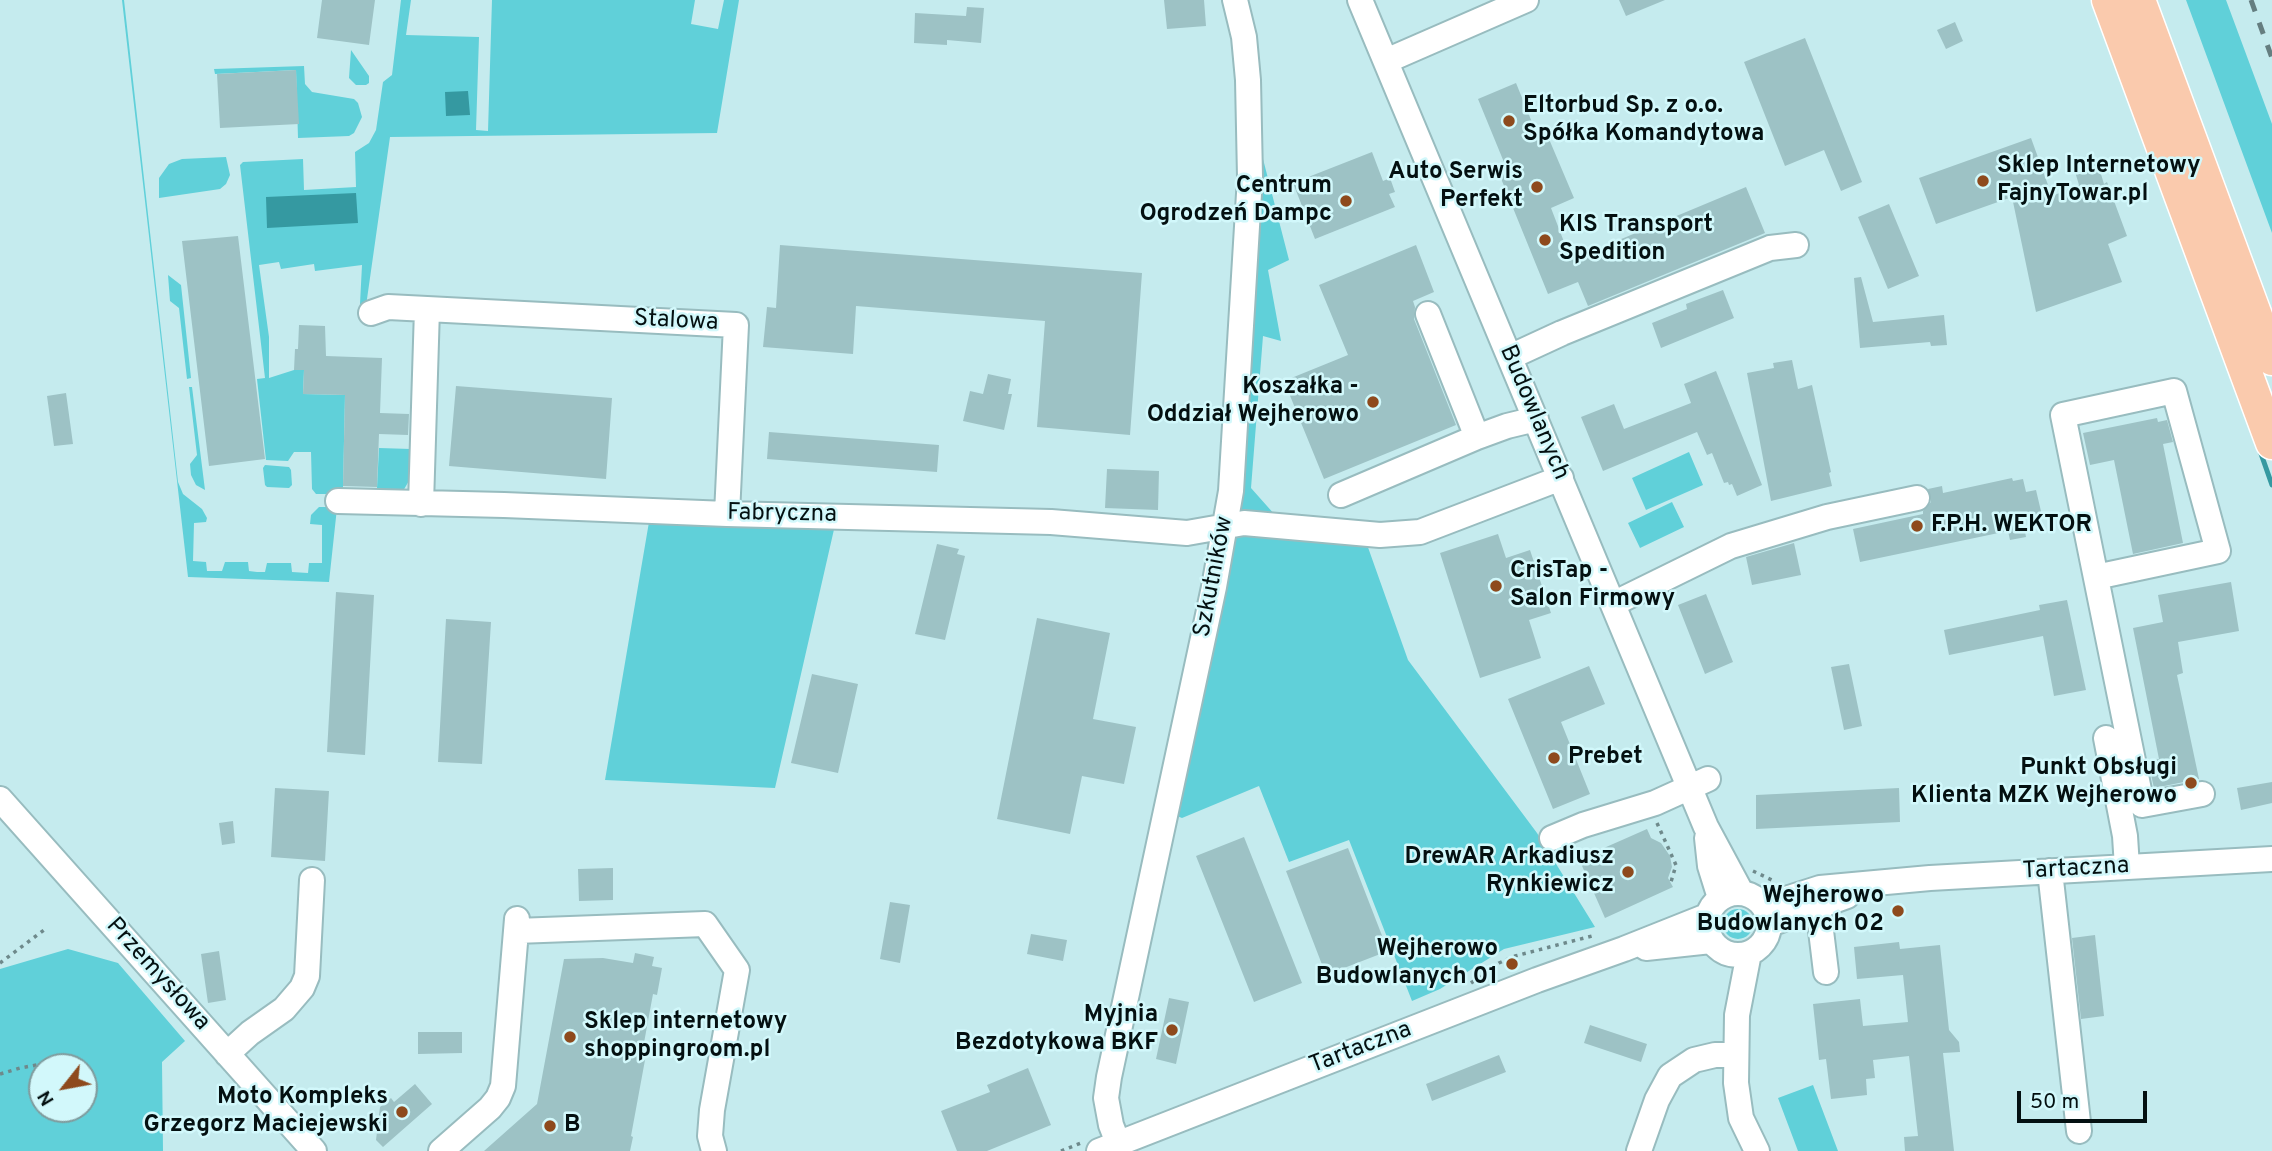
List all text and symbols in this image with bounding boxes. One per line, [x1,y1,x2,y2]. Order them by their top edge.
place label: Eltorbud Sp. z o.o. Spółka Komandytowa [1523,93,1764,149]
marker: Eltorbud Sp. z o.o. Spółka Komandytowa [1501,113,1517,129]
place label: Sklep Internetowy FajnyTowar.pl [1997,153,2201,209]
place label: Auto Serwis Perfekt [1388,159,1523,215]
place label: Centrum Ogrodzeń Dampc [1139,173,1332,229]
marker: Sklep Internetowy FajnyTowar.pl [1975,173,1991,189]
marker: Auto Serwis Perfekt [1529,179,1545,195]
marker: Centrum Ogrodzeń Dampc [1338,193,1354,209]
place label: KIS Transport Spedition [1559,212,1713,268]
marker: KIS Transport Spedition [1537,232,1553,248]
street label: Stalowa [633,305,719,339]
street label: Budowlanych [1492,341,1574,485]
place label: Koszałka - Oddział Wejherowo [1147,374,1359,430]
marker: Koszałka - Oddział Wejherowo [1365,394,1381,410]
street label: Fabryczna [727,500,837,530]
place label: F.P.H. WEKTOR [1931,512,2092,540]
street label: Szkutników [1189,514,1241,640]
marker: F.P.H. WEKTOR [1909,518,1925,534]
place label: CrisTap - Salon Firmowy [1510,558,1675,614]
marker: CrisTap - Salon Firmowy [1488,578,1504,594]
place label: Prebet [1568,744,1643,772]
marker: Prebet [1546,750,1562,766]
place label: Punkt Obsługi Klienta MZK Wejherowo [1911,755,2177,811]
marker: Punkt Obsługi Klienta MZK Wejherowo [2183,775,2199,791]
place label: DrewAR Arkadiusz Rynkiewicz [1405,844,1614,900]
street label: Tartaczna [2022,853,2130,887]
marker: DrewAR Arkadiusz Rynkiewicz [1620,864,1636,880]
place label: Wejherowo Budowlanych 02 [1697,883,1884,939]
marker: Wejherowo Budowlanych 02 [1890,903,1906,919]
street label: Przemysłowa [99,913,215,1037]
place label: Wejherowo Budowlanych 01 [1316,936,1498,992]
marker: Wejherowo Budowlanych 01 [1504,956,1520,972]
place label: Myjnia Bezdotykowa BKF [955,1002,1158,1058]
place label: Sklep internetowy shoppingroom.pl [584,1009,787,1065]
street label: Tartaczna [1306,1016,1416,1082]
marker: Myjnia Bezdotykowa BKF [1164,1022,1180,1038]
marker: Sklep internetowy shoppingroom.pl [562,1029,578,1045]
north arrow [28,1053,98,1123]
scale bar [2020,1078,2150,1122]
place label: Moto Kompleks Grzegorz Maciejewski [144,1084,388,1140]
text: N [33,1086,61,1110]
text: 50 m [2030,1089,2079,1116]
marker: Moto Kompleks Grzegorz Maciejewski [394,1104,410,1120]
place label: B [564,1112,581,1140]
marker: B [542,1118,558,1134]

